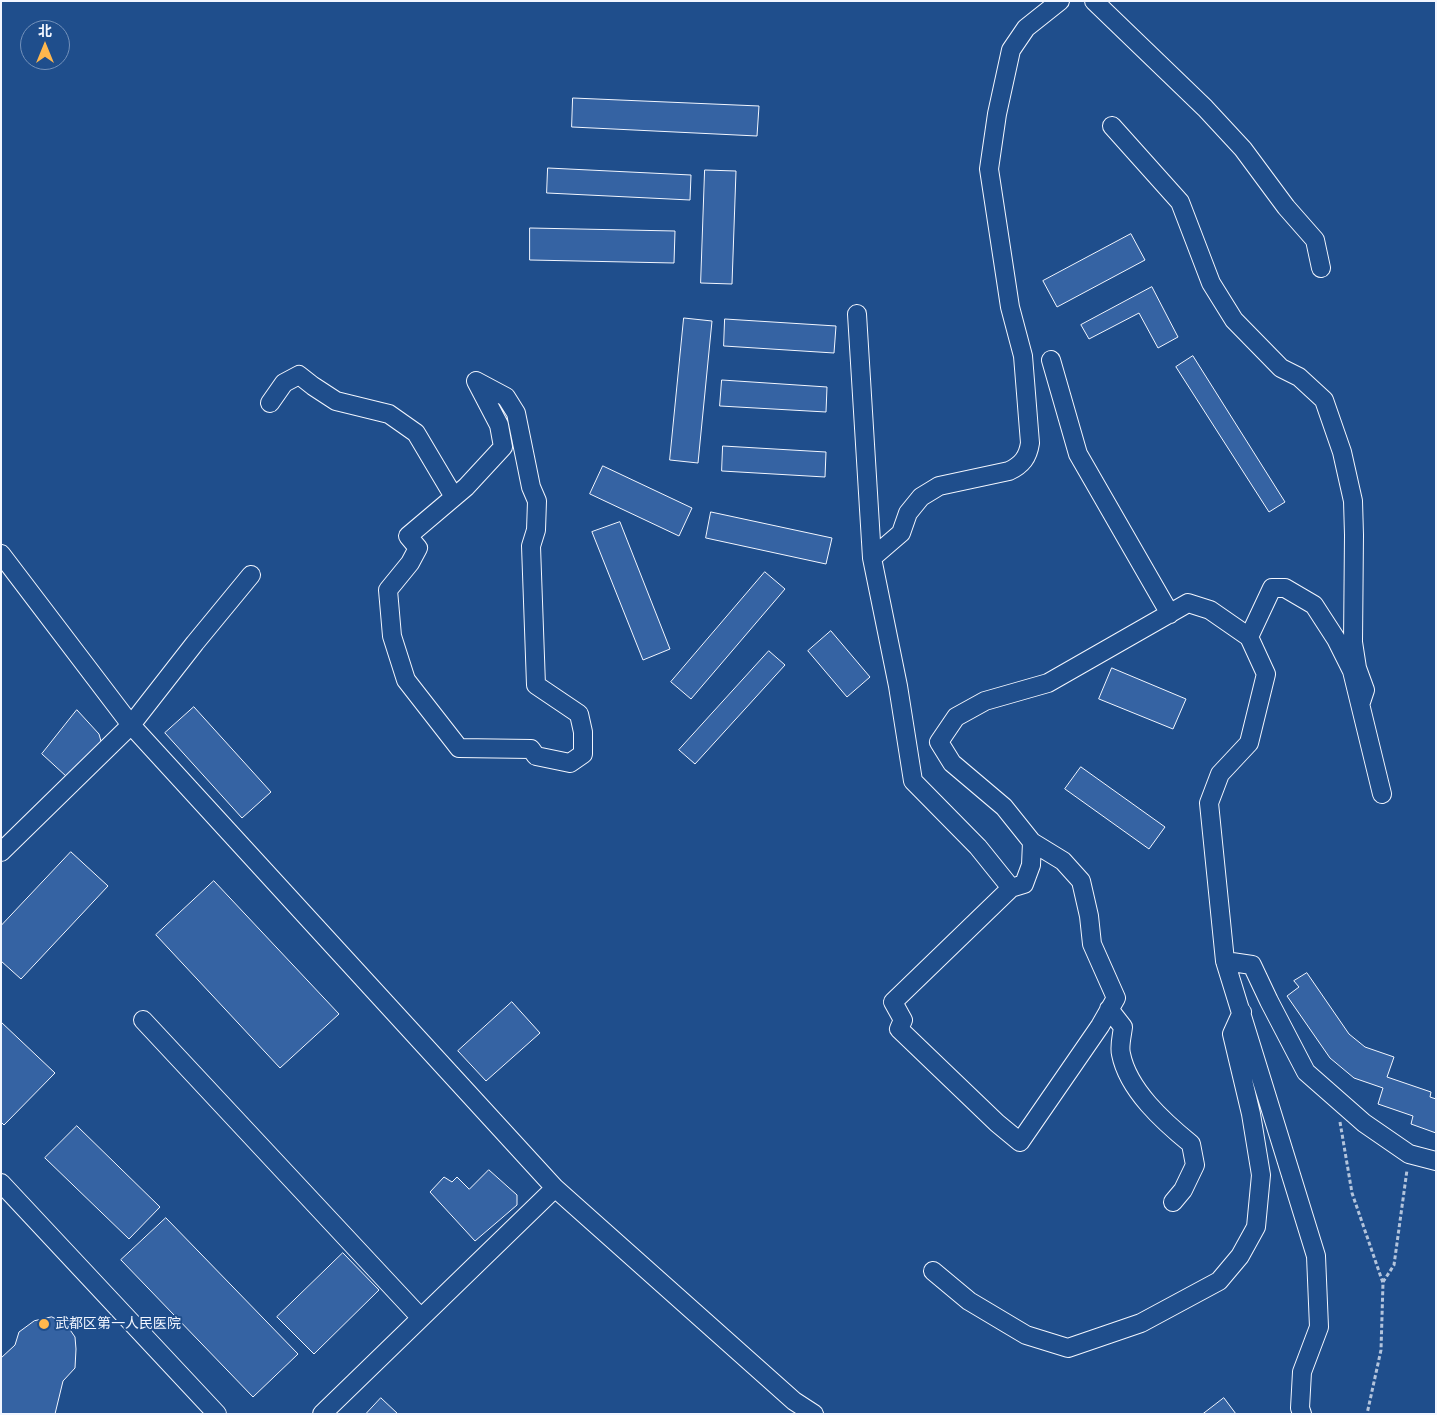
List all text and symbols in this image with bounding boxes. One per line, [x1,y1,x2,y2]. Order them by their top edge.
north arrow [20,20,70,70]
text: 北 [38,23,52,39]
place label: 武都区第一人民医院 [55,1316,181,1332]
marker: 武都区第一人民医院 [37,1317,51,1331]

